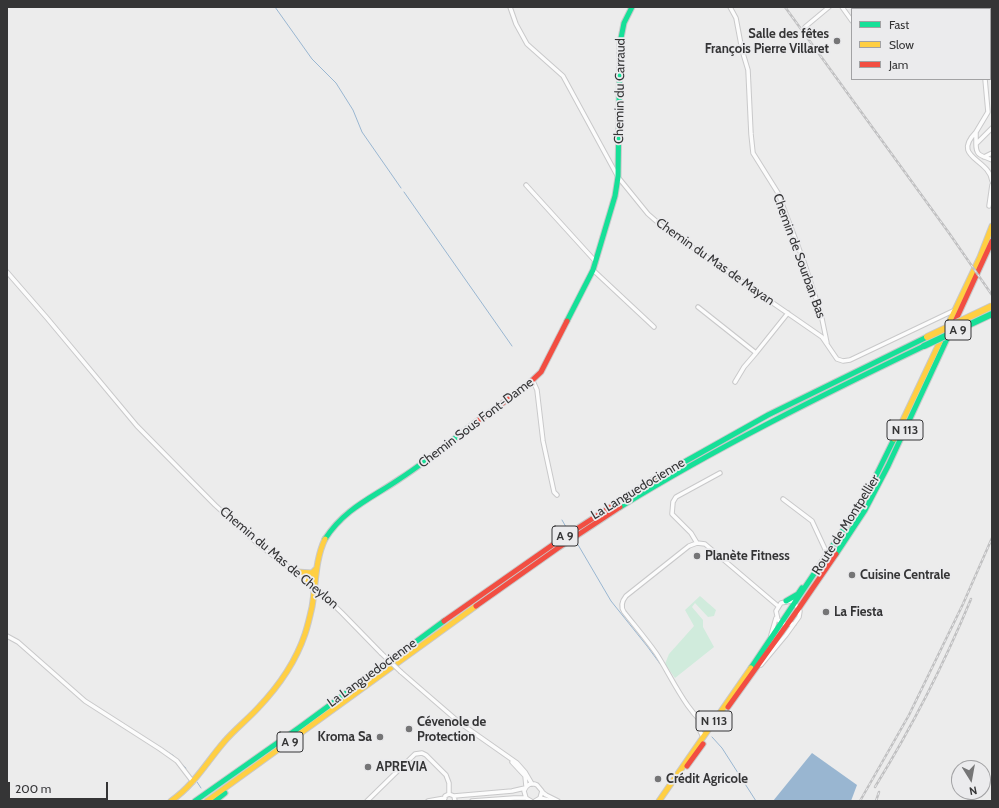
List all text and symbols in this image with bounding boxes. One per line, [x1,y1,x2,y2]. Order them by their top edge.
legend [851,8,991,80]
text: Fast [889,17,909,32]
place label: Salle des fêtes François Pierre Villaret [705,26,829,57]
marker: Salle des fêtes François Pierre Villaret [832,36,842,46]
text: Slow [889,37,914,52]
street label: Chemin du Carraud [611,38,629,144]
text: Jam [889,57,908,72]
street label: Chemin de Sourban Bas [769,192,829,320]
street label: Chemin du Mas de Mayan [653,215,777,309]
road number: A 9 [945,320,971,340]
street label: Chemin Sous Font-Dame [415,375,537,471]
road number: N 113 [887,420,923,440]
street label: La Languedocienne [588,455,688,523]
street label: Route de Montpellier [809,472,883,578]
street label: Chemin du Mas de Cheylon [216,504,342,612]
road number: A 9 [552,526,578,546]
place label: Planète Fitness [705,548,790,564]
marker: Planète Fitness [692,551,702,561]
place label: Cuisine Centrale [860,567,950,583]
marker: Cuisine Centrale [847,570,857,580]
place label: La Fiesta [834,604,883,620]
marker: La Fiesta [821,607,831,617]
street label: La Languedocienne [324,635,420,711]
road number: N 113 [696,711,732,731]
place label: Cévenole de Protection [417,714,486,745]
marker: Cévenole de Protection [404,724,414,734]
place label: Kroma Sa [318,729,372,745]
road number: A 9 [277,732,303,752]
marker: Kroma Sa [375,732,385,742]
place label: APREVIA [376,759,427,775]
north arrow [951,760,991,800]
marker: APREVIA [363,762,373,772]
place label: Crédit Agricole [666,771,748,787]
scale bar [10,774,110,800]
marker: Crédit Agricole [653,774,663,784]
text: 200 m [15,781,51,796]
text: N [968,783,978,798]

